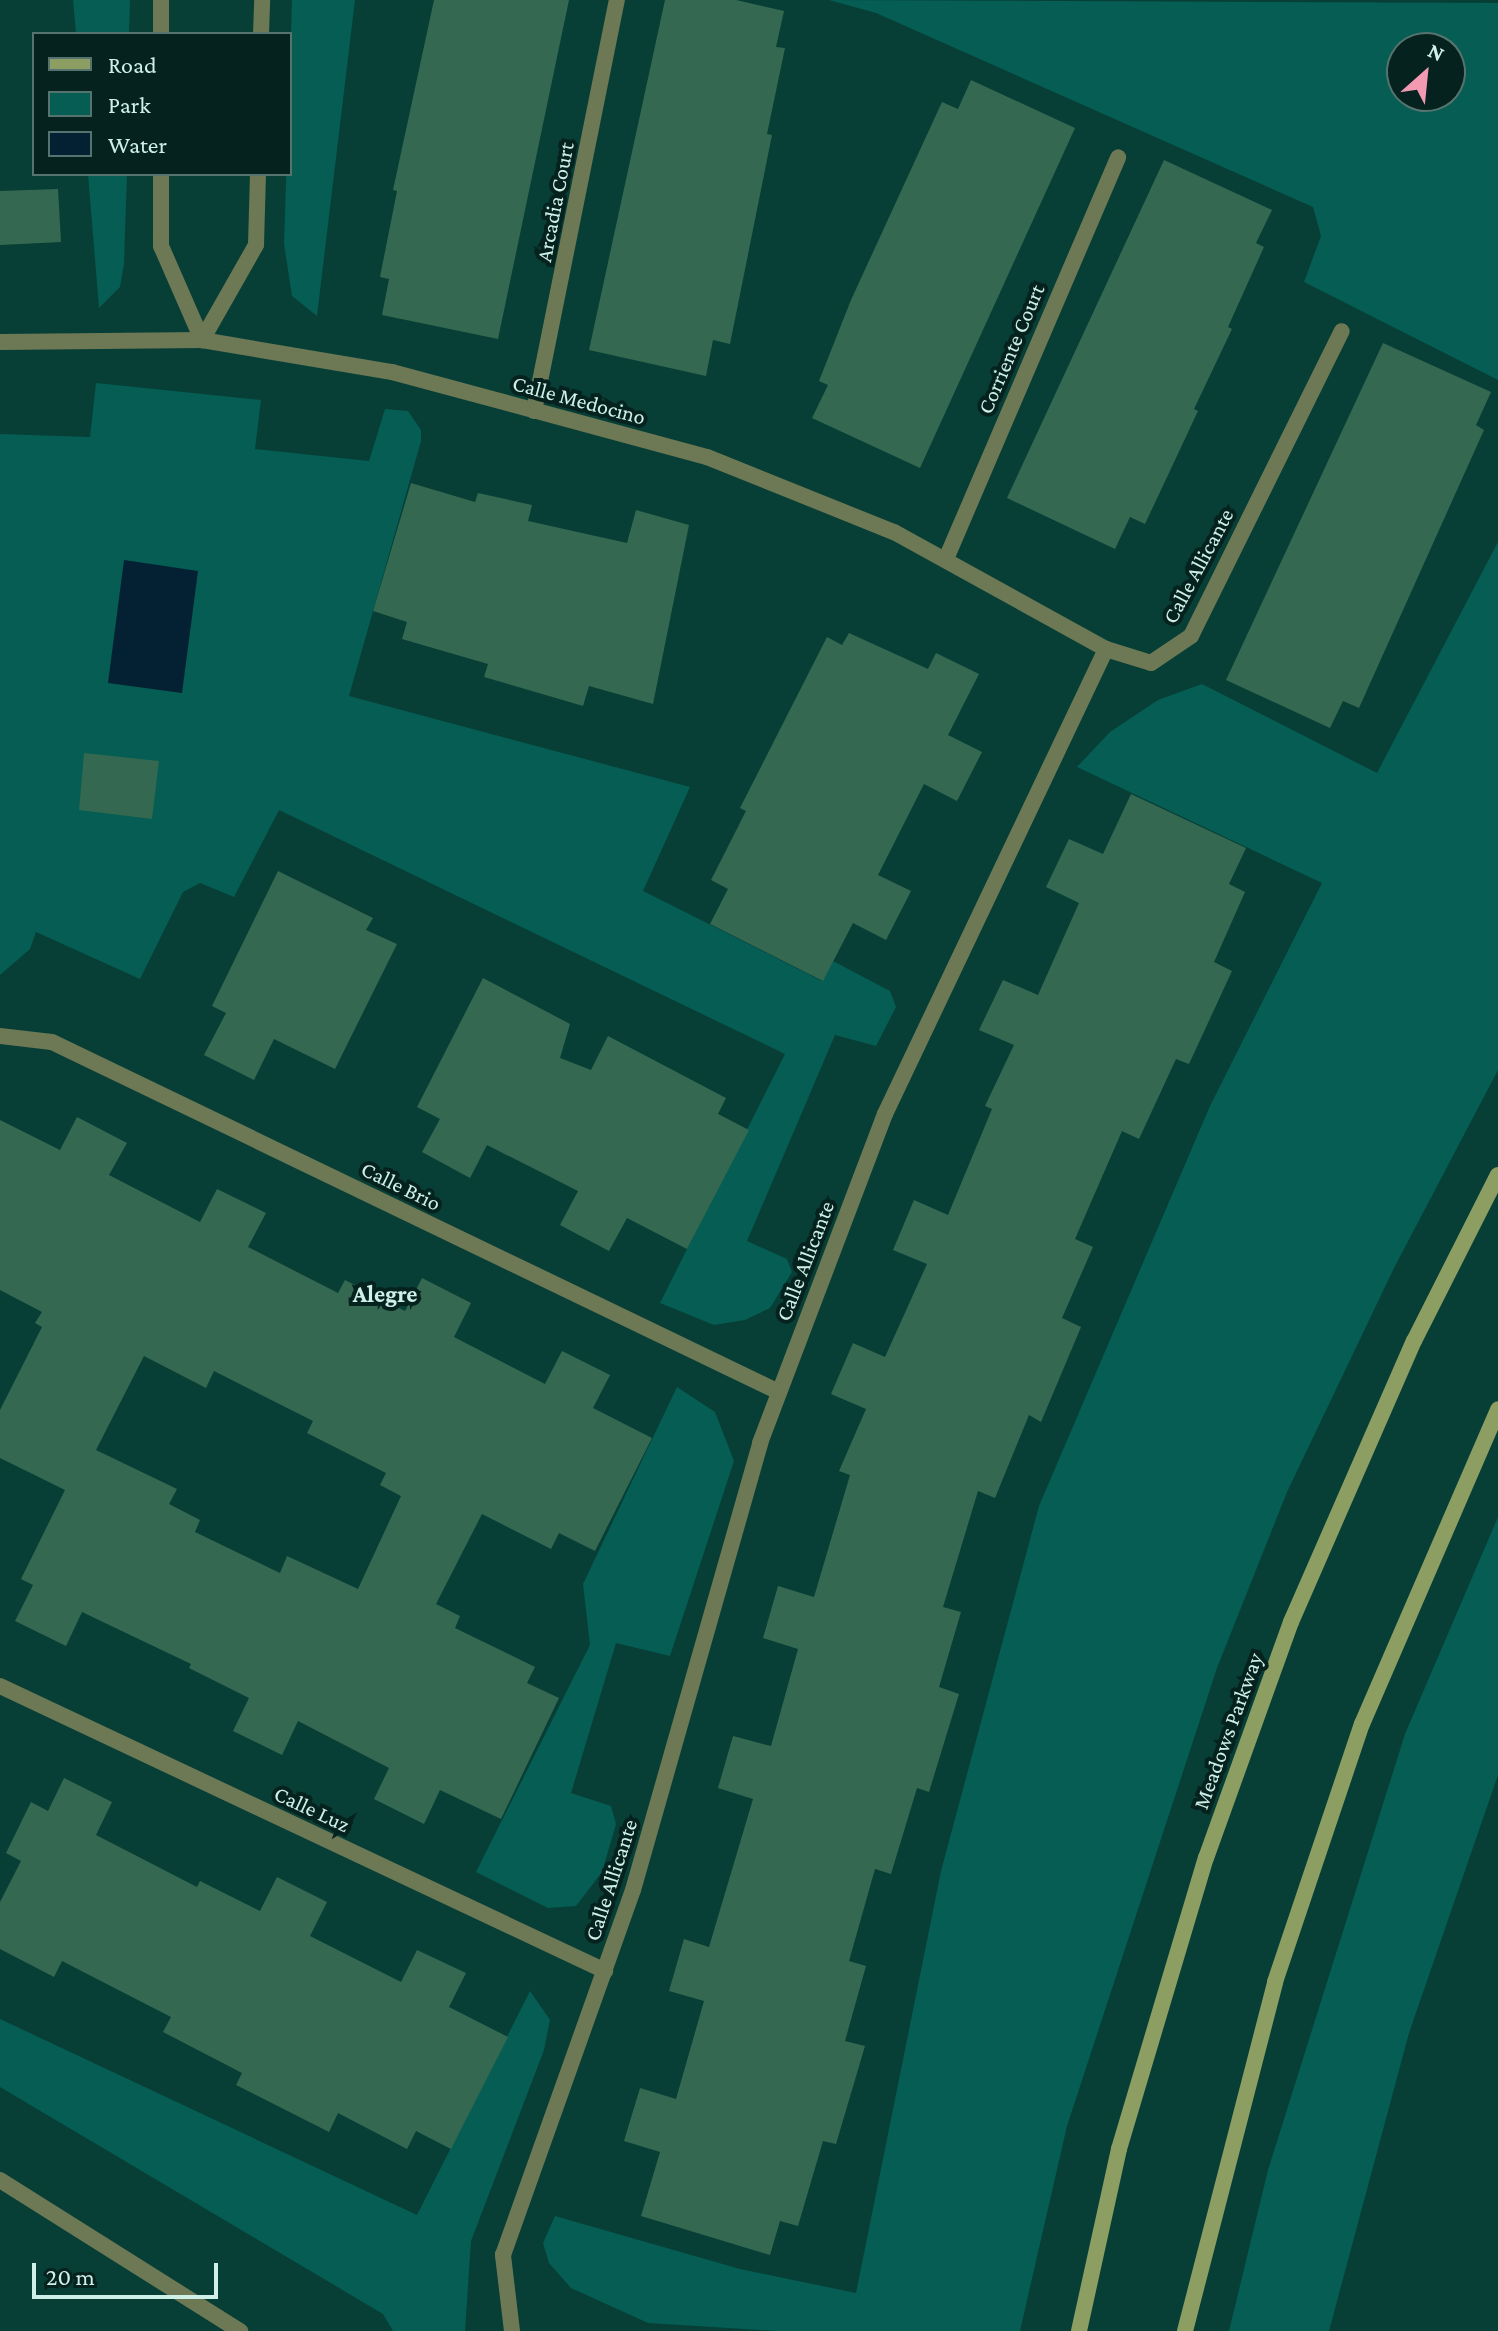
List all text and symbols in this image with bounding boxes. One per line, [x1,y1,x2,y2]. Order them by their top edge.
legend [32,32,292,176]
north arrow [1386,32,1466,112]
text: N [1424,37,1449,66]
text: Road [108,51,157,78]
text: Park [108,91,151,118]
text: Water [108,131,167,158]
street label: Arcadia Court [530,140,580,264]
street label: Corriente Court [972,280,1050,418]
street label: Calle Medocino [510,370,648,430]
street label: Calle Allicante [1157,504,1239,628]
street label: Calle Brio [357,1156,445,1216]
street label: Calle Allicante [770,1197,840,1325]
district label: Alegre [353,1280,417,1308]
street label: Meadows Parkway [1187,1649,1269,1813]
street label: Calle Luz [270,1780,354,1838]
street label: Calle Allicante [579,1816,643,1944]
scale bar [36,2247,222,2297]
text: 20 m [46,2263,95,2290]

